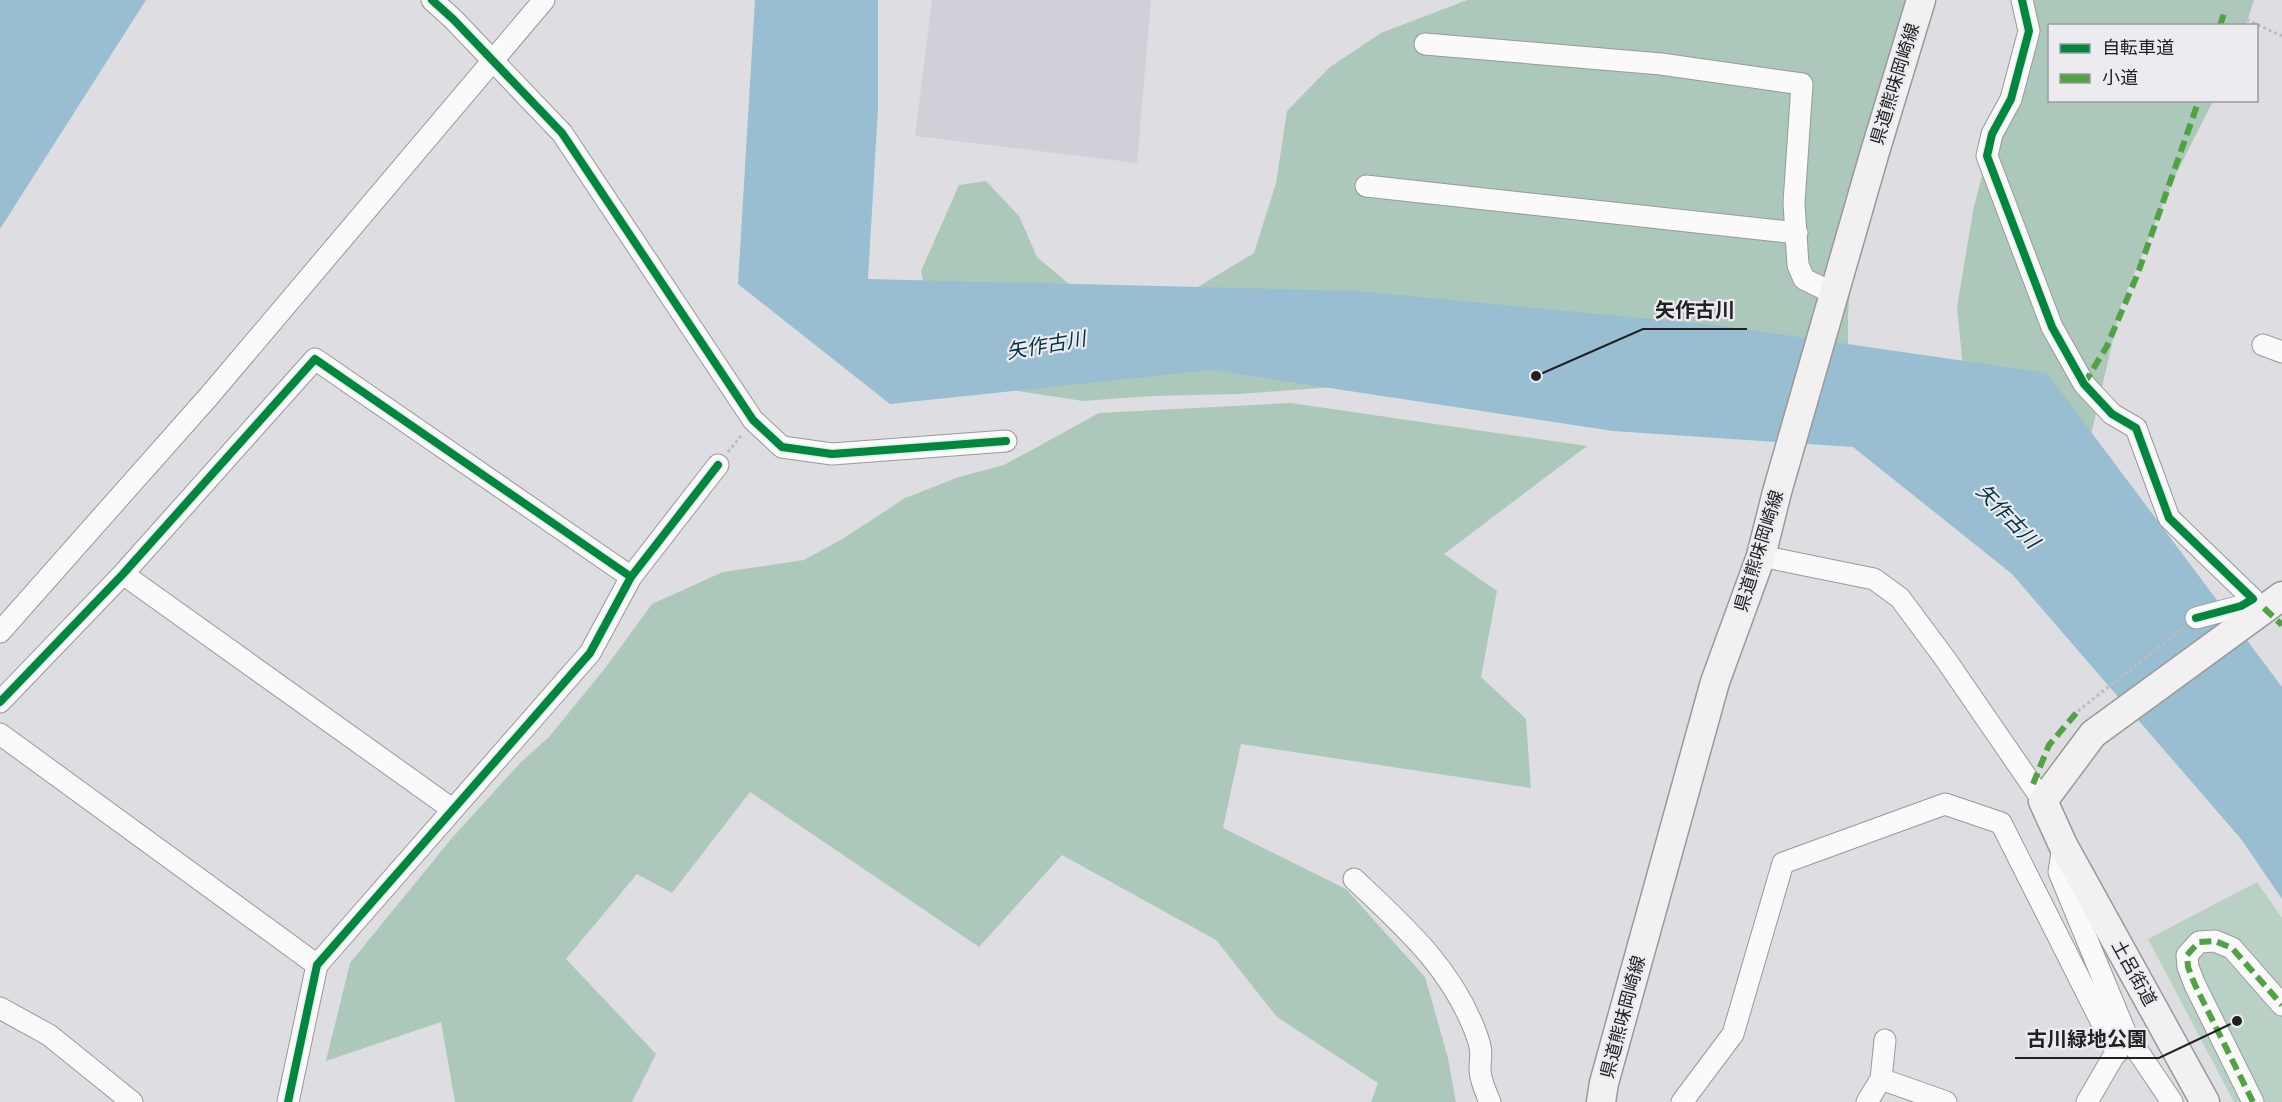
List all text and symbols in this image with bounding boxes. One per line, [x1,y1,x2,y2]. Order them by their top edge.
street label: 県道熊味岡崎線 [1866,21,1924,147]
legend [2048,24,2258,102]
text: 自転車道 [2102,37,2174,59]
text: 小道 [2102,67,2138,89]
callout: 矢作古川 [1643,291,1747,329]
text: 矢作古川 [1655,298,1735,322]
water label: 矢作古川 [1005,326,1089,364]
water label: 矢作古川 [1972,479,2046,555]
street label: 県道熊味岡崎線 [1730,488,1788,614]
street label: 土呂街道 [2107,936,2161,1010]
street label: 県道熊味岡崎線 [1596,953,1650,1081]
callout: 古川緑地公園 [2015,1020,2159,1058]
text: 古川緑地公園 [2027,1027,2147,1051]

